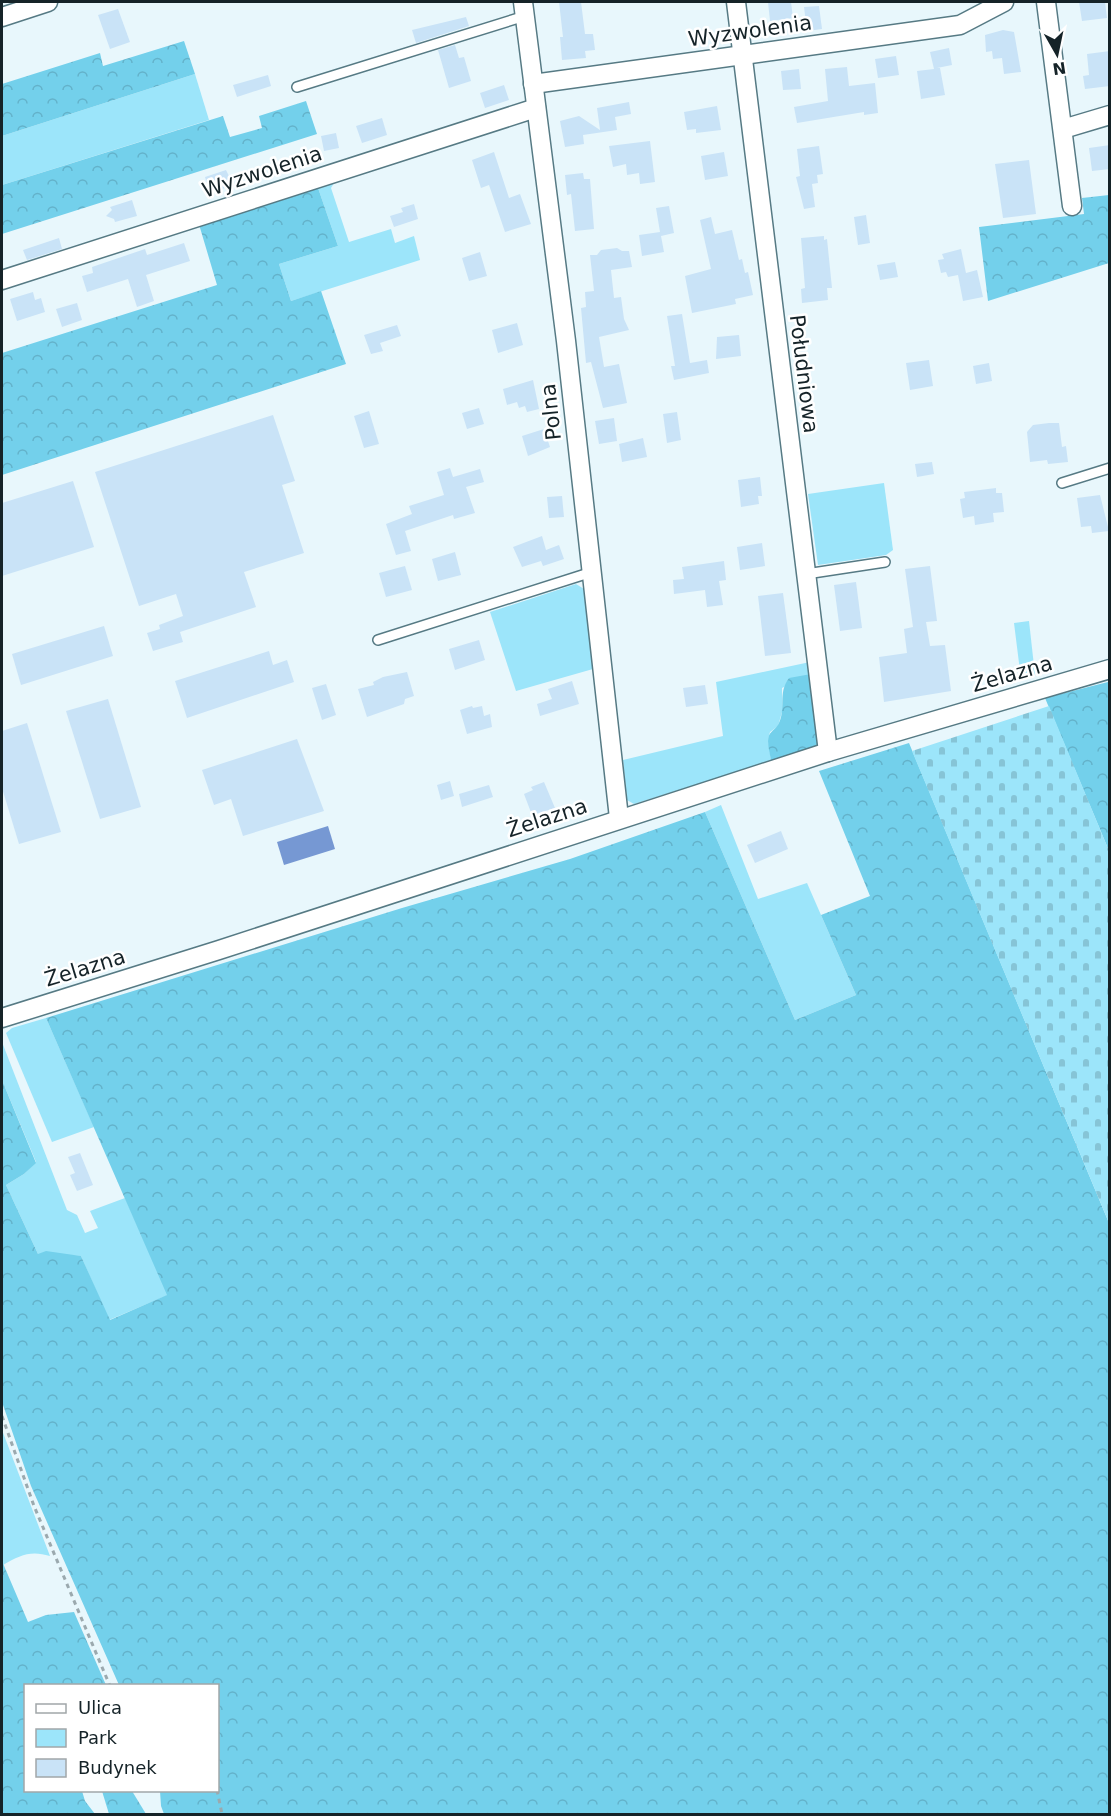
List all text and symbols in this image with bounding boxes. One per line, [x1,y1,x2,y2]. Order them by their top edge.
street label: Wyzwolenia [687,10,813,52]
north arrow [1027,24,1087,84]
text: N [1051,58,1067,79]
street label: Wyzwolenia [199,141,325,203]
street label: Południowa [785,313,823,435]
street label: Polna [536,383,566,441]
street label: Żelazna [968,650,1055,697]
street label: Żelazna [503,793,590,842]
street label: Żelazna [41,943,128,992]
legend [24,1684,219,1792]
text: Ulica [78,1697,122,1718]
text: Park [78,1727,117,1748]
text: Budynek [78,1757,157,1778]

